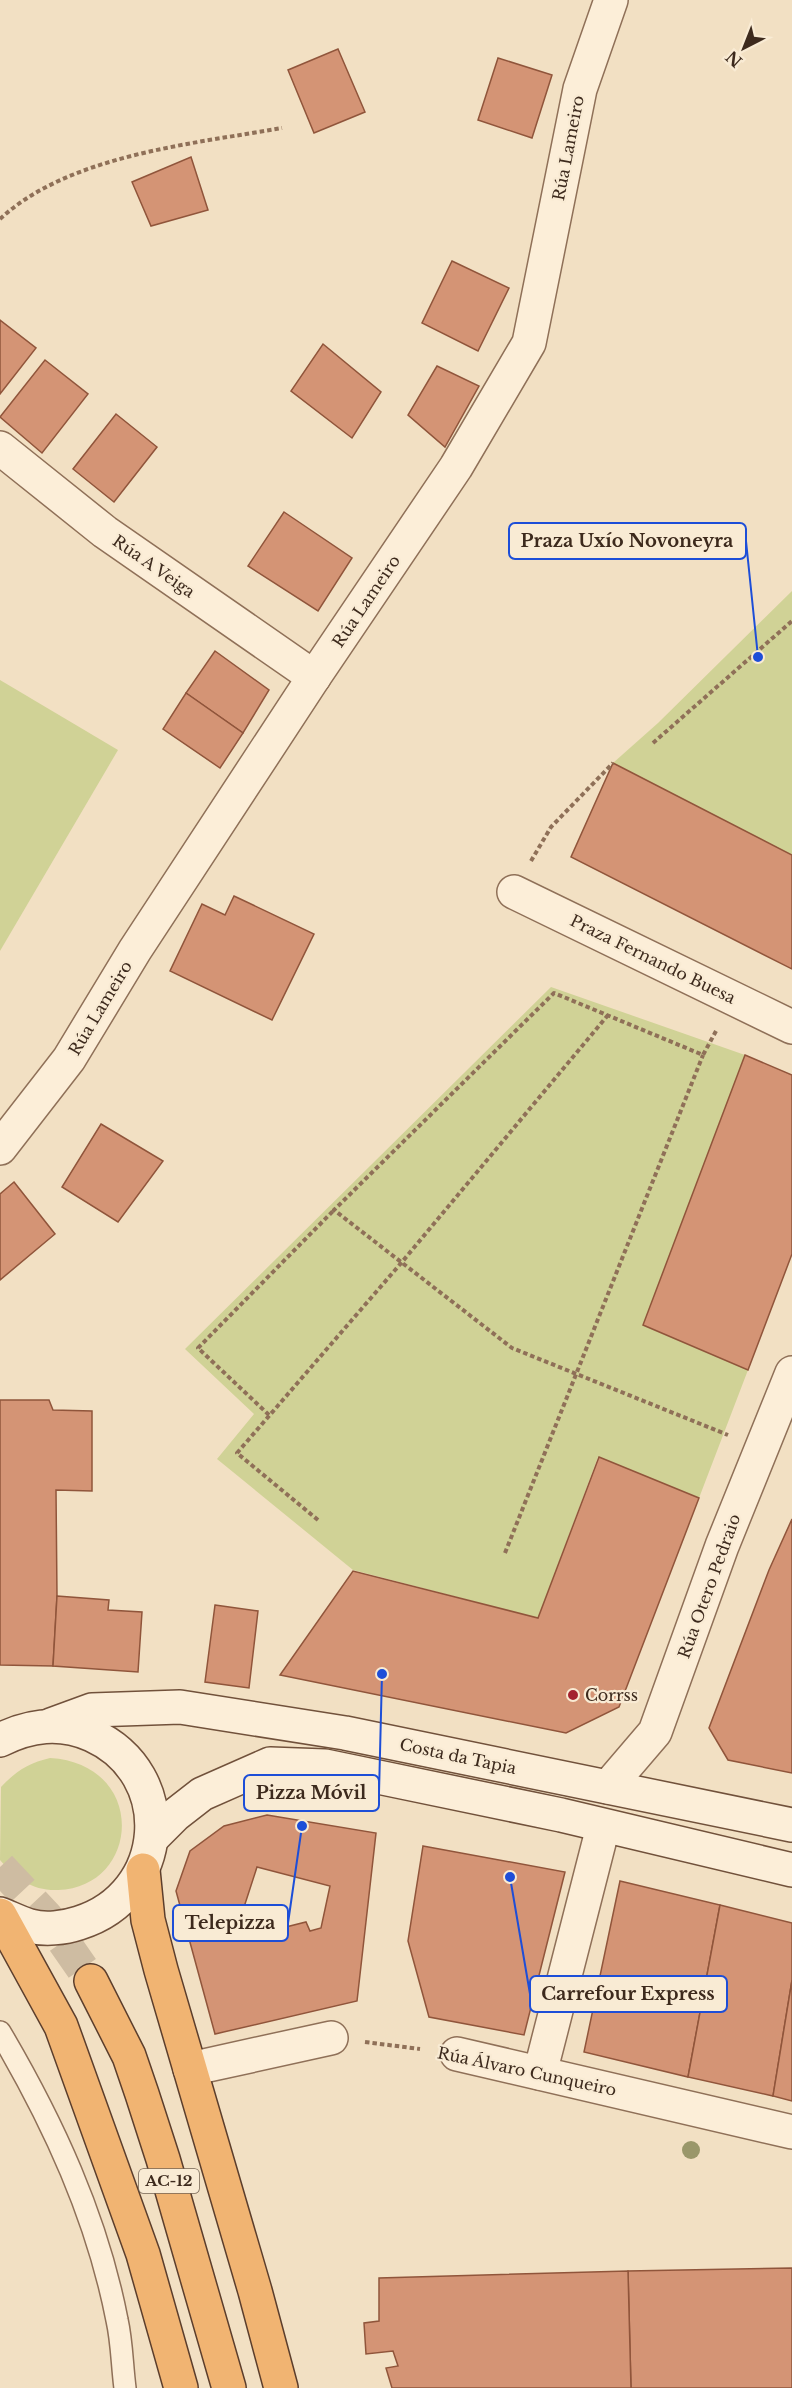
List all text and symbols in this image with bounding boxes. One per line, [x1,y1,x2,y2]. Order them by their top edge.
north arrow [714,18,774,78]
text: N [722,47,746,72]
street label: Rúa Lameiro [548,94,588,202]
callout: Praza Uxío Novoneyra [509,523,746,559]
street label: Rúa A Veiga [109,530,199,602]
text: Praza Uxío Novoneyra [521,530,734,552]
street label: Rúa Lameiro [328,551,404,651]
street label: Praza Fernando Buesa [567,910,739,1008]
street label: Rúa Lameiro [64,957,136,1059]
street label: Rúa Otero Pedraio [674,1511,744,1661]
place label: Corrss [585,1685,638,1705]
marker: Corrss [566,1688,580,1702]
street label: Costa da Tapia [398,1734,518,1778]
callout: Pizza Móvil [244,1775,379,1811]
text: Pizza Móvil [256,1782,367,1804]
callout: Telepizza [173,1905,288,1941]
text: Telepizza [185,1912,276,1934]
callout: Carrefour Express [530,1976,727,2012]
text: Carrefour Express [541,1983,715,2005]
street label: Rúa Álvaro Cunqueiro [436,2042,618,2100]
road number: AC-12 [139,2169,199,2193]

